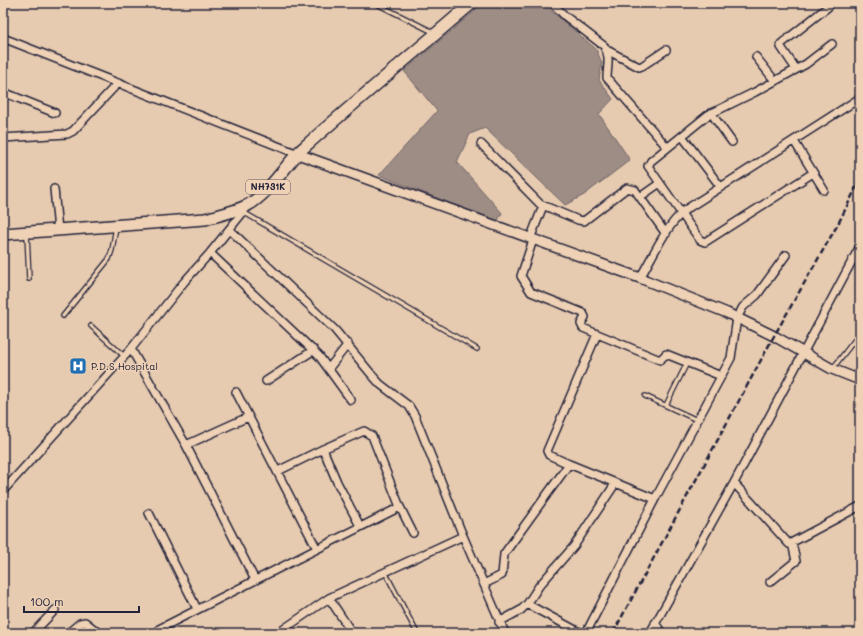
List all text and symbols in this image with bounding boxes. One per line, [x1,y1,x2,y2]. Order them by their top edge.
road number: NH731K [246,180,290,194]
hospital icon: P.D.S Hospital [68,356,88,376]
place label: P.D.S Hospital [91,359,158,373]
scale bar [24,588,139,614]
text: 100 m [30,593,64,609]

